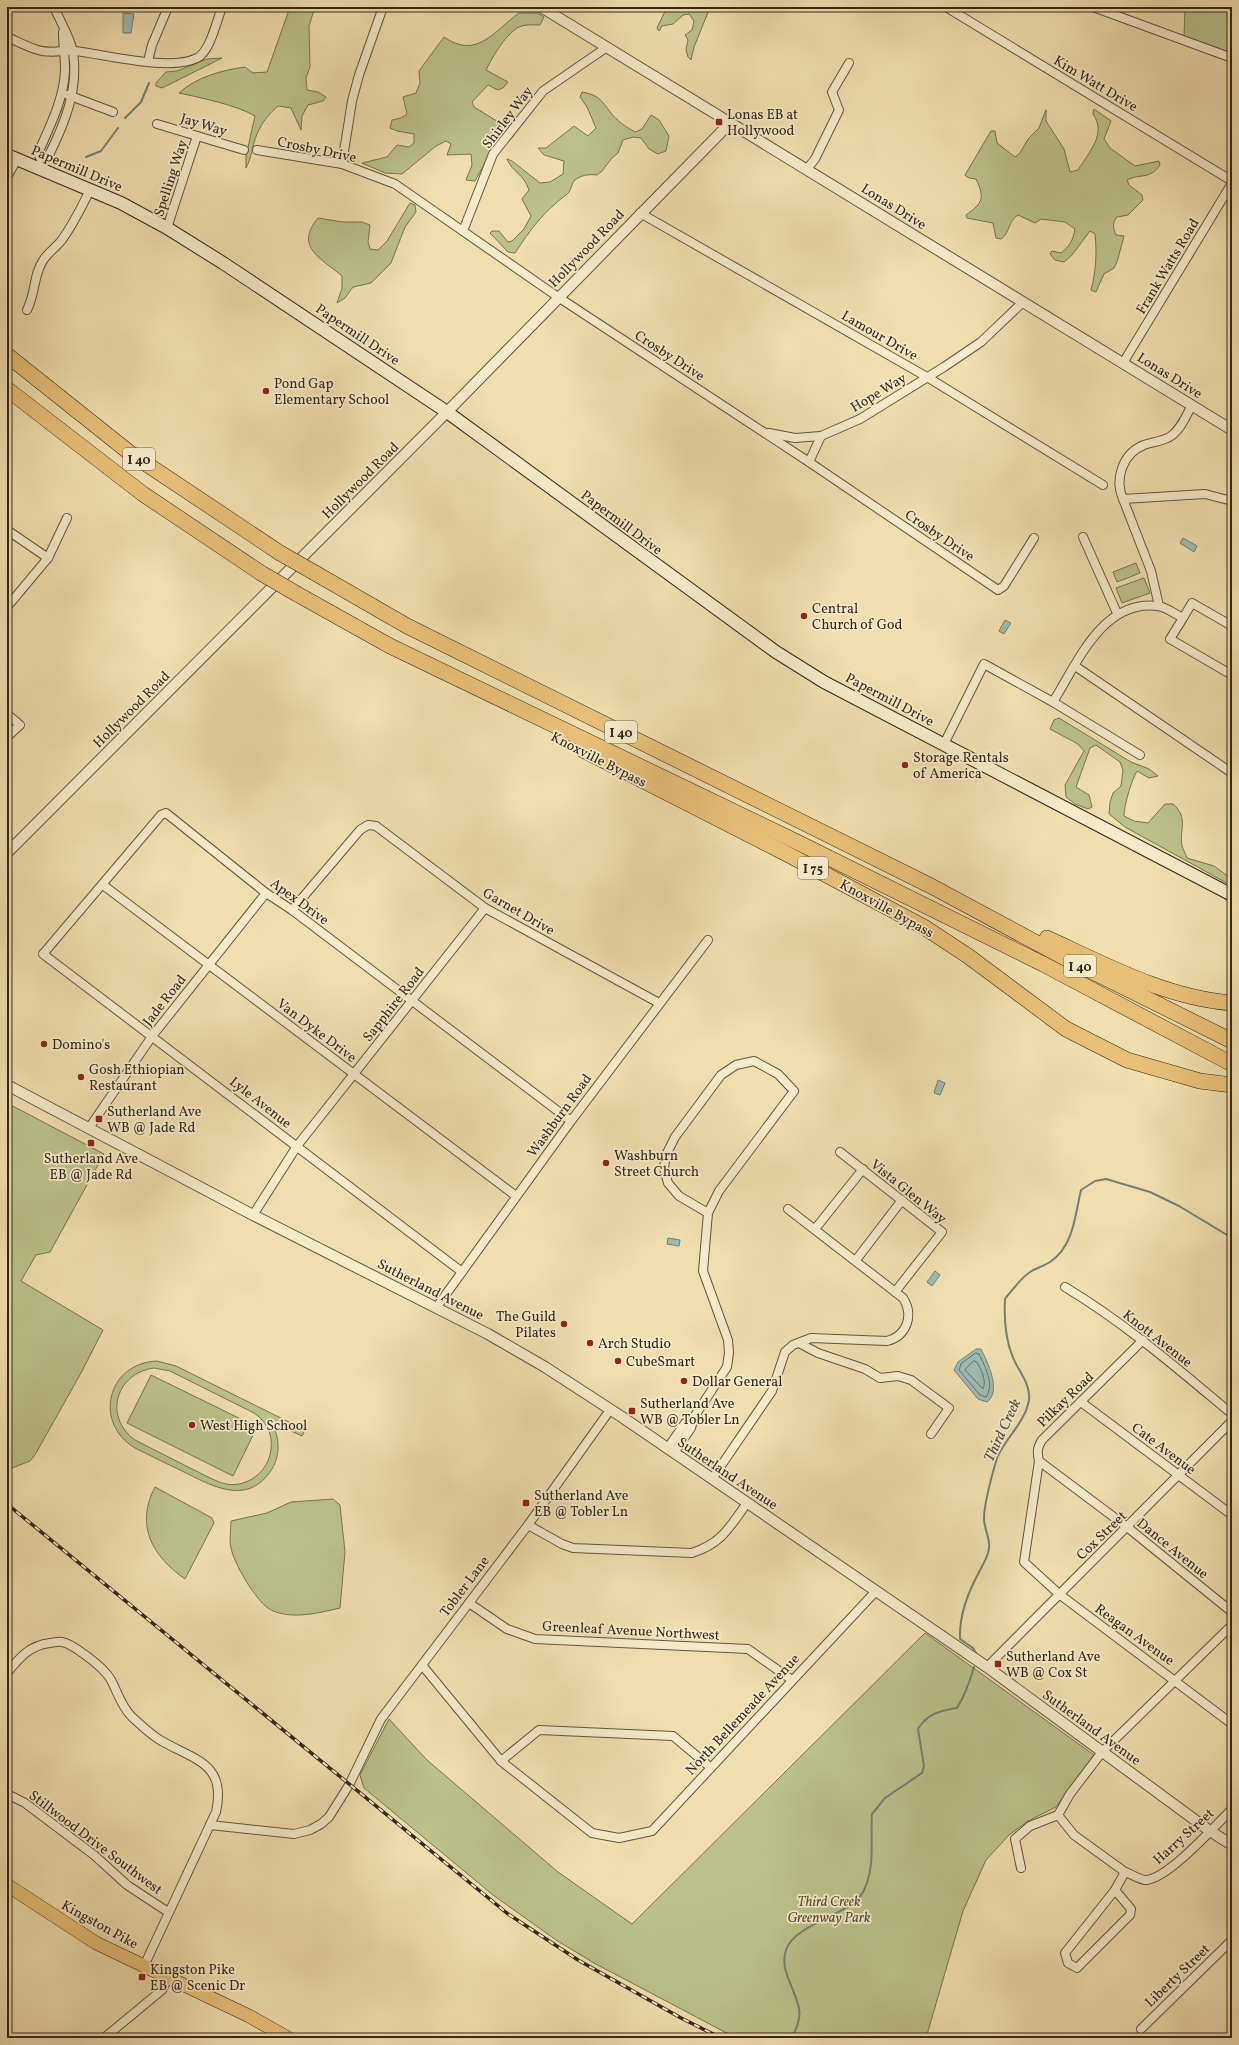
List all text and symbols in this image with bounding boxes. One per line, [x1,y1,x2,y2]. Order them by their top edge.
street label: Kim Watt Drive [1050,52,1141,117]
street label: Shirley Way [478,82,538,153]
place label: Lonas EB at Hollywood [727,106,798,141]
street label: Jay Way [178,109,230,142]
marker: Lonas EB at Hollywood [714,117,724,127]
street label: Crosby Drive [276,133,358,168]
street label: Spelling Way [150,137,193,219]
street label: Papermill Drive [28,142,125,197]
street label: Lonas Drive [857,180,930,235]
street label: Hollywood Road [545,206,629,292]
street label: Frank Watts Road [1132,215,1204,318]
street label: Papermill Drive [311,300,403,371]
street label: Lamour Drive [838,307,921,366]
street label: Crosby Drive [630,326,708,386]
street label: Lonas Drive [1133,349,1206,404]
street label: Hope Way [847,369,911,417]
place label: Pond Gap Elementary School [274,375,389,410]
marker: Pond Gap Elementary School [261,386,271,396]
street label: Hollywood Road [318,438,404,524]
road number: I 40 [123,448,155,470]
street label: Papermill Drive [576,486,666,560]
street label: Crosby Drive [901,506,978,567]
place label: Central Church of God [812,600,902,635]
marker: Central Church of God [799,611,809,621]
street label: Hollywood Road [89,667,175,753]
street label: Papermill Drive [842,669,937,732]
road number: I 40 [605,721,637,743]
street label: Knoxville Bypass [547,728,649,793]
place label: Storage Rentals of America [913,749,1009,784]
marker: Storage Rentals of America [900,760,910,770]
road number: I 75 [798,857,828,879]
street label: Apex Drive [266,874,333,930]
street label: Knoxville Bypass [836,876,937,943]
street label: Garnet Drive [479,884,558,941]
road number: I 40 [1064,955,1096,977]
street label: Sapphire Road [359,964,429,1046]
street label: Jade Road [139,971,191,1031]
street label: Van Dyke Drive [272,995,360,1068]
place label: Domino's [52,1036,110,1055]
marker: Domino's [39,1039,49,1049]
place label: Gosh Ethiopian Restaurant [89,1061,185,1096]
street label: Washburn Road [524,1070,597,1161]
marker: Gosh Ethiopian Restaurant [76,1072,86,1082]
street label: Lyle Avenue [225,1073,295,1134]
place label: Sutherland Ave WB @ Jade Rd [107,1103,202,1138]
marker: Sutherland Ave WB @ Jade Rd [94,1114,104,1124]
marker: Sutherland Ave EB @ Jade Rd [86,1138,96,1148]
place label: Washburn Street Church [614,1147,699,1182]
place label: Sutherland Ave EB @ Jade Rd [44,1150,139,1185]
street label: Vista Glen Way [866,1156,950,1229]
marker: Washburn Street Church [601,1158,611,1168]
street label: Sutherland Avenue [374,1255,487,1326]
street label: Knott Avenue [1118,1306,1196,1373]
place label: The Guild Pilates [496,1308,556,1343]
marker: The Guild Pilates [559,1319,569,1329]
place label: Arch Studio [598,1335,671,1354]
marker: Arch Studio [585,1338,595,1348]
place label: CubeSmart [626,1353,695,1372]
marker: CubeSmart [613,1356,623,1366]
street label: Pilkay Road [1033,1368,1099,1432]
place label: Dollar General [692,1373,782,1392]
marker: Dollar General [679,1376,689,1386]
place label: Sutherland Ave WB @ Tobler Ln [640,1395,740,1430]
water label: Third Creek [980,1396,1027,1466]
marker: Sutherland Ave WB @ Tobler Ln [627,1406,637,1416]
place label: West High School [200,1417,307,1436]
street label: Cate Avenue [1127,1419,1199,1480]
marker: West High School [187,1420,197,1430]
street label: Sutherland Avenue [673,1434,781,1515]
place label: Sutherland Ave EB @ Tobler Ln [534,1487,629,1522]
marker: Sutherland Ave EB @ Tobler Ln [521,1498,531,1508]
street label: Cox Street [1073,1507,1131,1565]
street label: Dance Avenue [1132,1514,1212,1584]
street label: Tobler Lane [436,1552,494,1621]
street label: Reagan Avenue [1091,1600,1178,1671]
street label: Greenleaf Avenue Northwest [542,1617,720,1646]
place label: Sutherland Ave WB @ Cox St [1006,1648,1101,1683]
street label: North Bellemeade Avenue [682,1650,805,1780]
marker: Sutherland Ave WB @ Cox St [993,1659,1003,1669]
street label: Sutherland Avenue [1038,1686,1144,1771]
street label: Stillwood Drive Southwest [24,1787,166,1900]
street label: Harry Street [1149,1805,1219,1870]
park label: Third Creek Greenway Park [787,1893,871,1928]
street label: Kingston Pike [57,1896,141,1954]
street label: Liberty Street [1141,1940,1215,2012]
place label: Kingston Pike EB @ Scenic Dr [150,1961,245,1996]
marker: Kingston Pike EB @ Scenic Dr [137,1972,147,1982]

